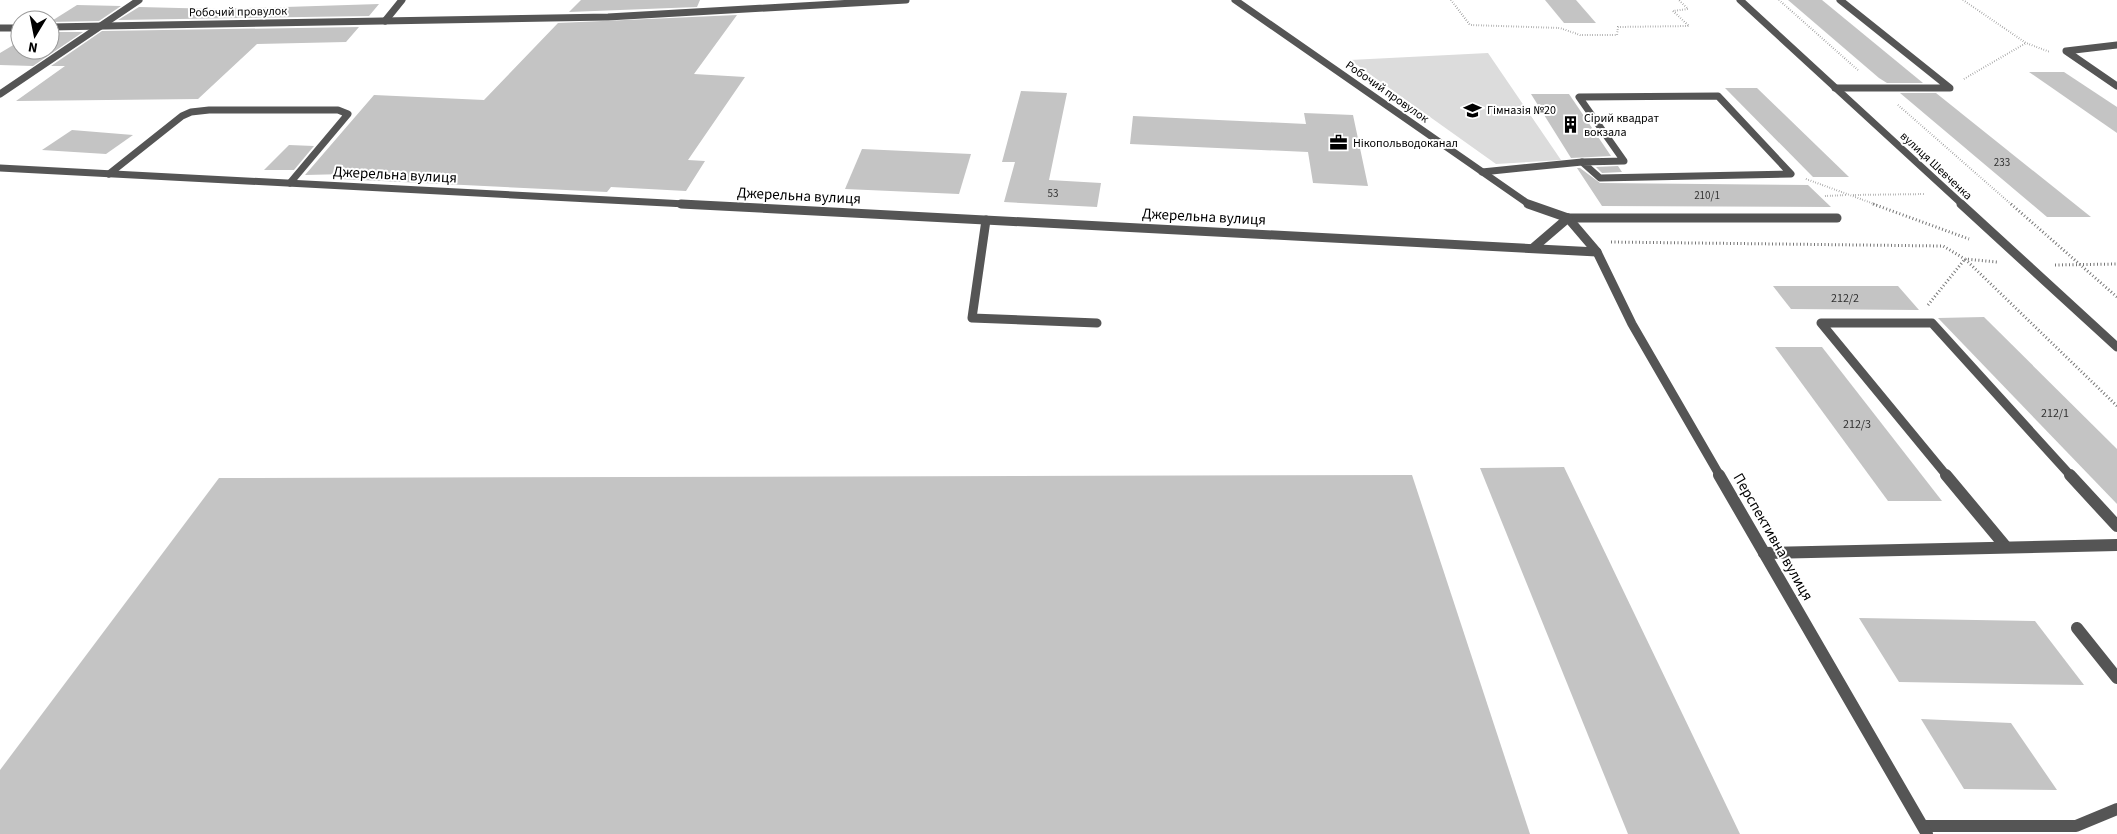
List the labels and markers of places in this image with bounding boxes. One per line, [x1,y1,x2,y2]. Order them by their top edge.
school or university icon: Гімназія №20 [1463,100,1483,120]
place label: Гімназія №20 [1487,102,1556,119]
place label: Сірий квадрат вокзала [1584,110,1659,141]
building icon: Сірий квадрат вокзала [1560,115,1580,135]
office icon: Нікопольводоканал [1329,133,1349,153]
place label: Нікопольводоканал [1353,135,1458,152]

